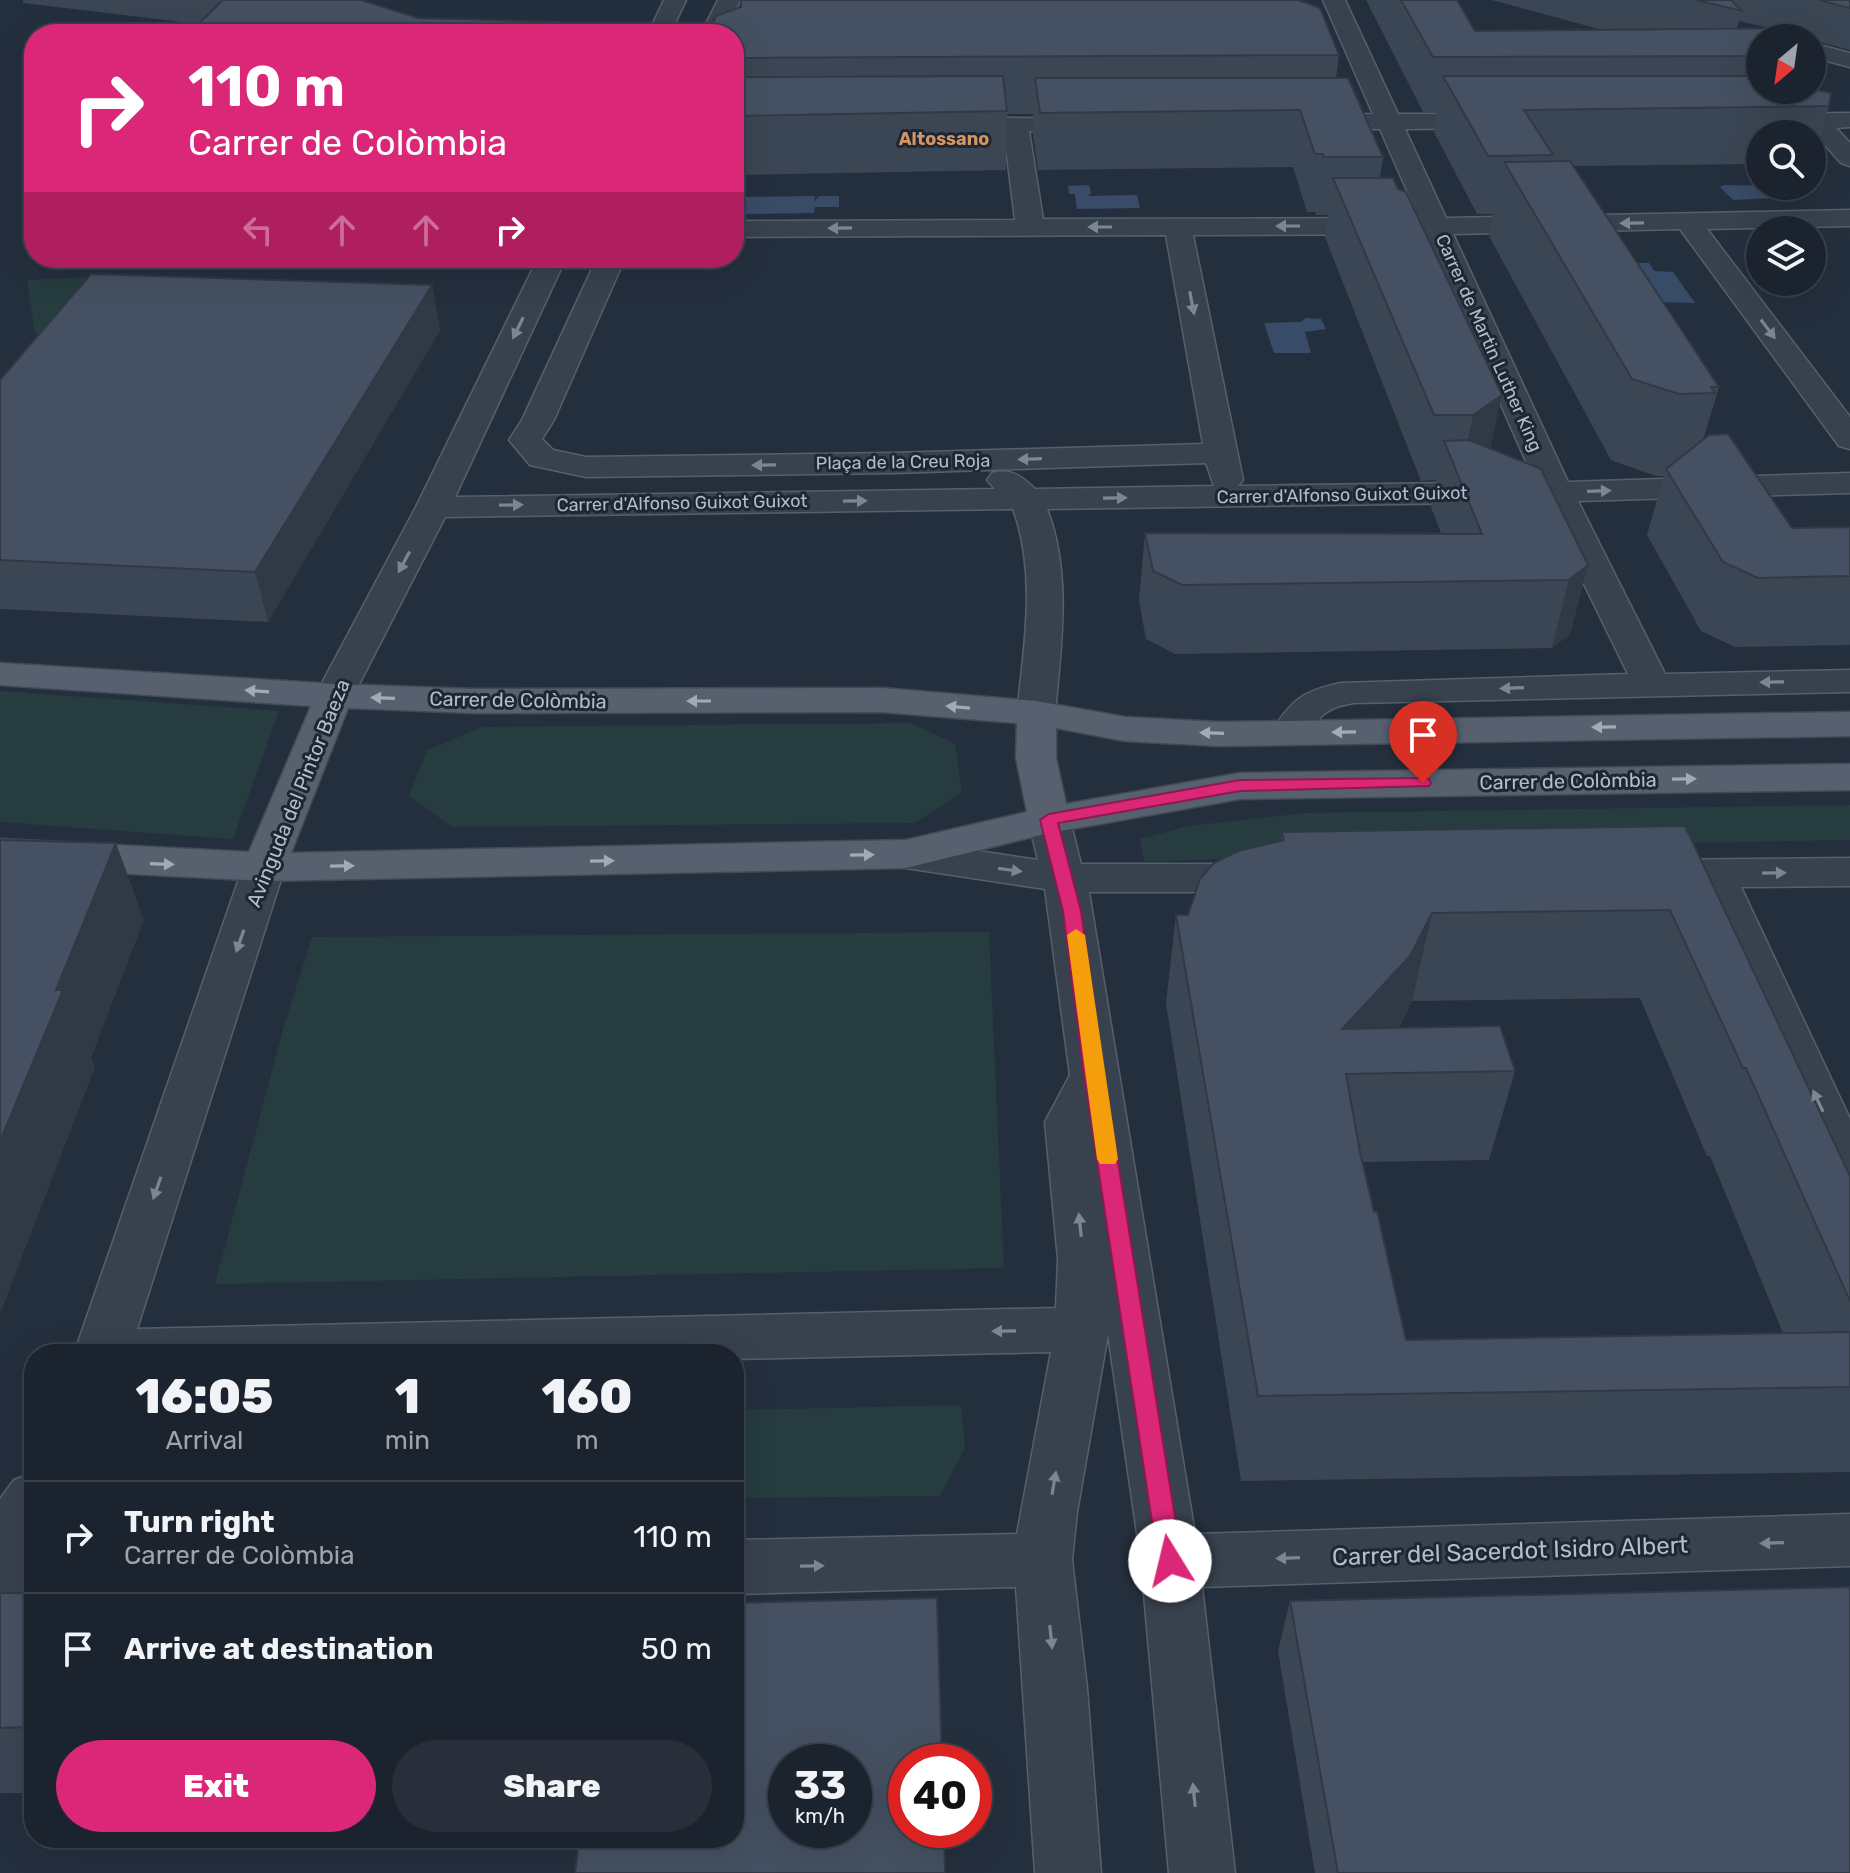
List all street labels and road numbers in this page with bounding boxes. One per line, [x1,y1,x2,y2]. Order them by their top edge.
street label: Carrer de Martin Luther King [1431,231,1547,455]
street label: Plaça de la Creu Roja [816,449,990,475]
street label: Carrer d'Alfonso Guixot Guixot [1216,482,1468,508]
street label: Carrer d'Alfonso Guixot Guixot [556,490,808,516]
street label: Avinguda del Pintor Baeza [241,676,355,910]
street label: Carrer de Colòmbia [429,686,607,714]
street label: Carrer de Colòmbia [1479,767,1657,795]
street label: Carrer del Sacerdot Isidro Albert [1331,1531,1689,1571]

